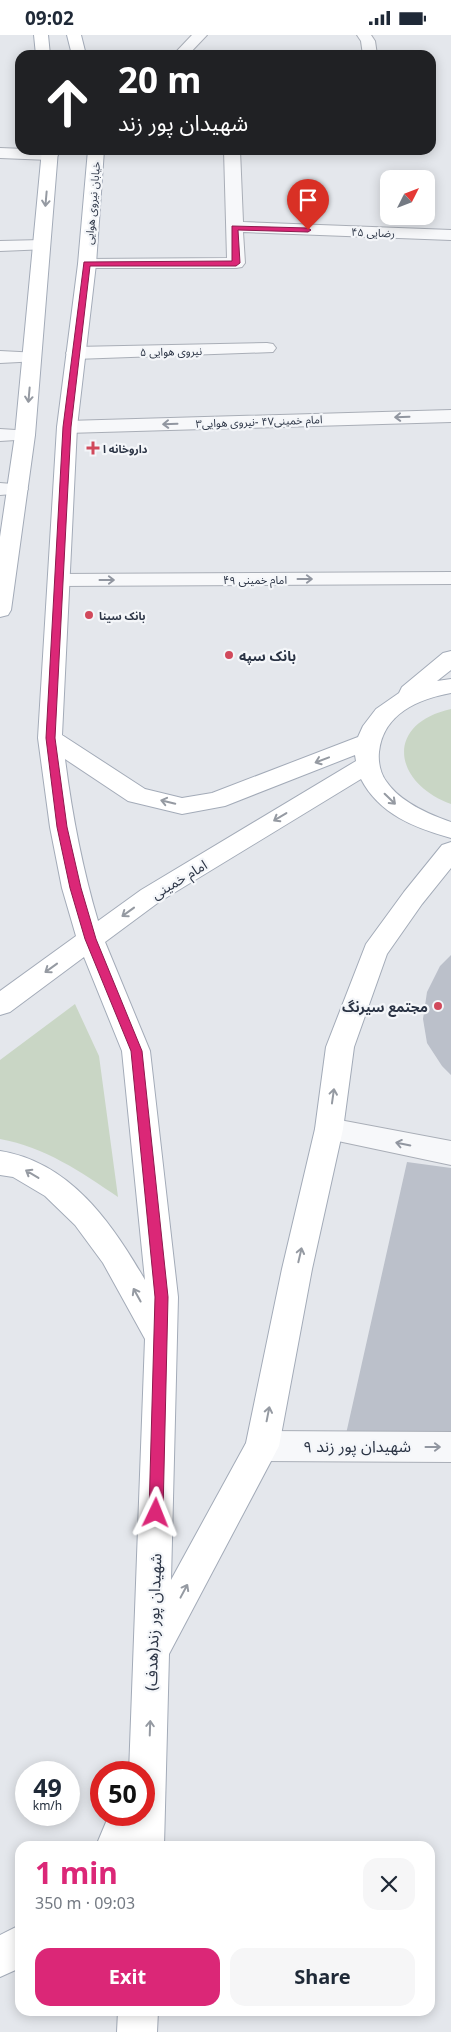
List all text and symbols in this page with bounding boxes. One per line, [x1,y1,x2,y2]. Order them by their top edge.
text: 09:02 [25,5,74,31]
text: 20 m [118,56,201,103]
icon: ahead [35,70,100,135]
text: شهیدان پور زند [118,107,248,137]
street label: خیابان نیروی هوایی [81,160,103,245]
north arrow [380,170,435,225]
map controls [380,170,435,225]
pin [287,179,329,230]
icon: arrive [294,186,322,214]
one-way arrow [41,190,51,206]
street label: رضایی ۴۵ [351,224,395,240]
street label: نیروی هوایی ۵ [140,343,202,359]
one-way arrow [24,387,34,403]
street label: امام خمینی۴۷ -نیروی هوایی۳ [195,411,323,432]
one-way arrow [395,413,411,422]
one-way arrow [162,419,178,429]
place label: داروخانه ا [103,441,148,456]
marker: داروخانه ا [87,442,99,454]
street label: امام خمینی ۴۹ [223,572,287,588]
one-way arrow [296,574,313,584]
one-way arrow [99,575,115,585]
place label: بانک سینا [99,608,145,623]
marker: بانک سینا [83,609,95,621]
place label: بانک سپه [239,646,296,665]
marker: بانک سپه [223,649,235,661]
one-way arrow [315,756,330,765]
one-way arrow [383,793,396,805]
one-way arrow [160,797,176,806]
one-way arrow [274,813,288,823]
street label: امام خمینی [148,855,211,905]
one-way arrow [121,907,135,917]
one-way arrow [44,963,58,973]
place label: مجتمع سیرنگ [342,997,428,1017]
marker: مجتمع سیرنگ [432,1000,444,1012]
one-way arrow [329,1088,339,1104]
one-way arrow [396,1138,412,1148]
one-way arrow [26,1169,40,1179]
one-way arrow [296,1247,305,1263]
one-way arrow [132,1287,142,1302]
one-way arrow [264,1407,274,1423]
street label: شهیدان پور زند ۹ [303,1435,411,1457]
one-way arrow [425,1442,441,1452]
position arrow [129,1486,181,1538]
street label: شهیدان پور زند(هدف) [140,1553,167,1691]
one-way arrow [179,1584,189,1599]
one-way arrow [145,1720,154,1736]
speed limit sign: 50 [90,1761,155,1826]
text: 49 [33,1770,62,1804]
text: km/h [33,1797,62,1814]
text: 1 min [35,1852,118,1893]
button: close [363,1858,415,1910]
text: 350 m · 09:03 [35,1892,135,1914]
button: Exit [35,1948,220,2006]
button: Share [230,1948,415,2006]

